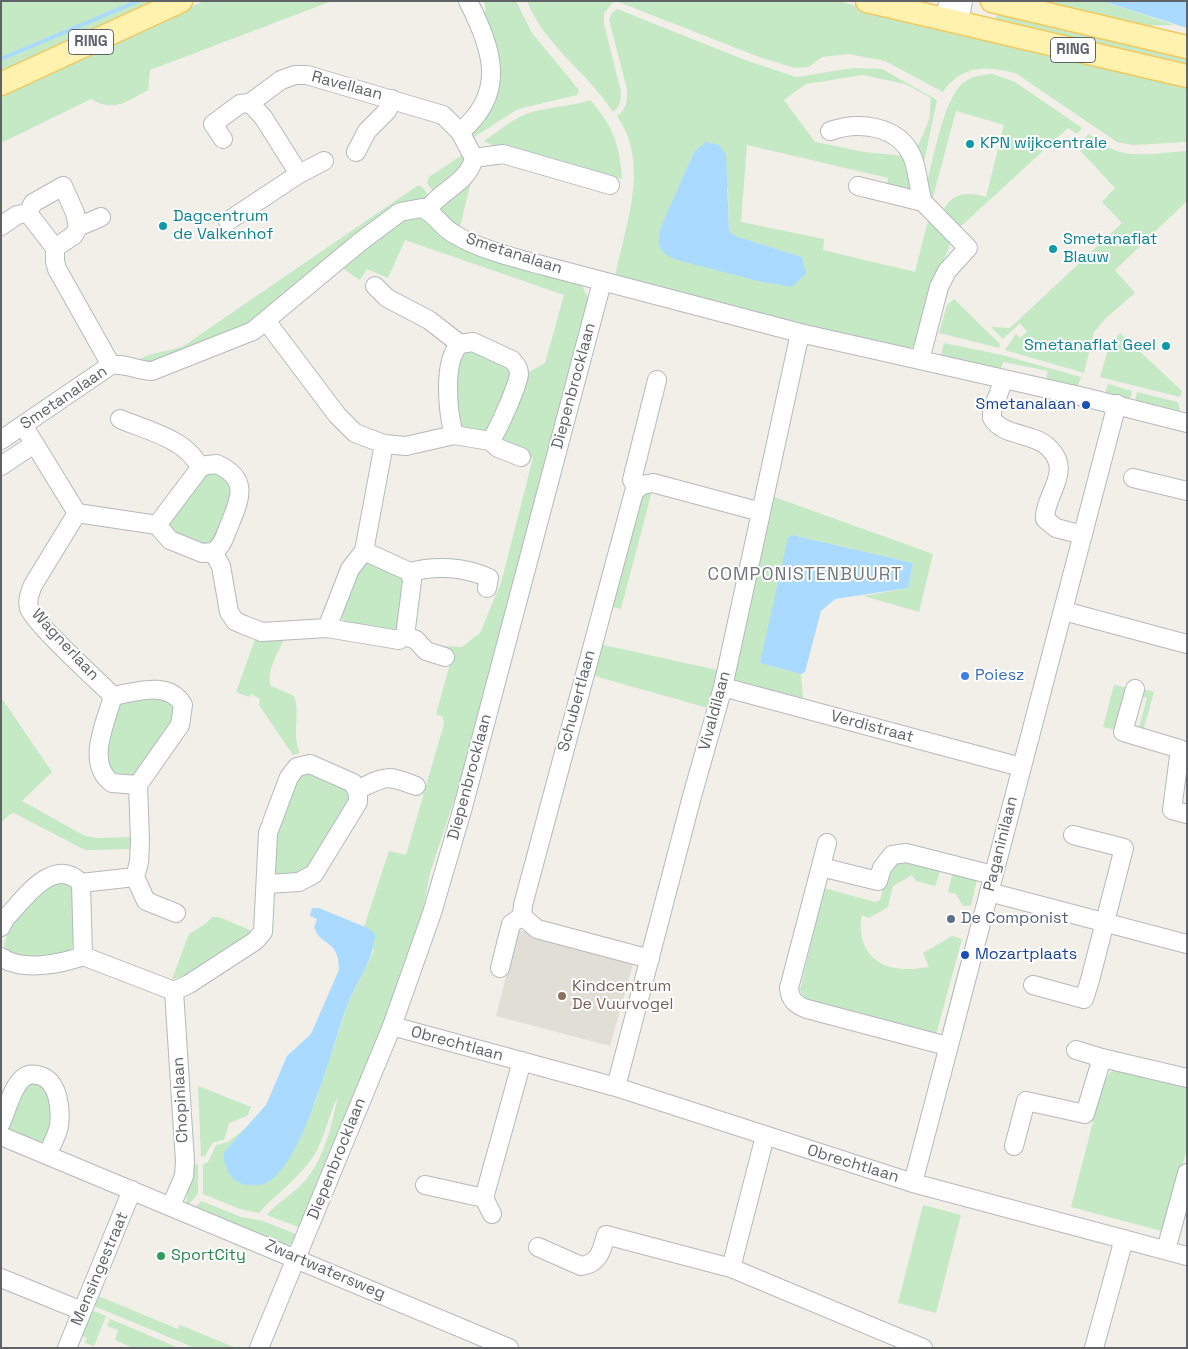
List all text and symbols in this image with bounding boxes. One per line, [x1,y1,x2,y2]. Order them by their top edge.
road number: RING [68,30,114,54]
road number: RING [1050,38,1096,62]
street label: Ravellaan [309,67,385,105]
place label: KPN wijkcentrale [980,134,1107,154]
marker: KPN wijkcentrale [964,138,976,150]
place label: Dagcentrum de Valkenhof [173,207,273,245]
marker: Dagcentrum de Valkenhof [157,220,169,232]
street label: Smetanalaan [463,229,565,279]
place label: Smetanaflat Blauw [1063,230,1157,268]
marker: Smetanaflat Blauw [1047,243,1059,255]
street label: Diepenbrocklaan [548,321,600,451]
place label: Smetanaflat Geel [1024,336,1156,356]
marker: Smetanaflat Geel [1160,340,1172,352]
street label: Smetanalaan [17,362,111,434]
place label: Smetanalaan [976,395,1076,415]
marker: Smetanalaan [1080,399,1092,411]
district label: COMPONISTENBUURT [705,564,905,586]
street label: Wagnerlaan [27,605,103,685]
street label: Schubertlaan [554,648,600,754]
place label: Poiesz [975,666,1024,686]
street label: Vivaldilaan [695,669,735,753]
marker: Poiesz [959,670,971,682]
street label: Verdistraat [828,707,916,747]
street label: Diepenbrocklaan [444,712,496,842]
street label: Paganinilaan [980,794,1022,894]
place label: De Componist [961,909,1069,929]
marker: De Componist [945,913,957,925]
place label: Mozartplaats [975,945,1077,965]
marker: Mozartplaats [959,949,971,961]
place label: Kindcentrum De Vuurvogel [572,977,673,1015]
marker: Kindcentrum De Vuurvogel [556,990,568,1002]
street label: Obrechtlaan [409,1022,505,1066]
street label: Chopinlaan [169,1056,193,1144]
street label: Diepenbrocklaan [304,1095,370,1223]
street label: Obrechtlaan [805,1141,901,1187]
street label: Mensingestraat [67,1209,133,1329]
street label: Zwartwatersweg [262,1236,388,1304]
place label: SportCity [171,1246,246,1266]
marker: SportCity [155,1250,167,1262]

